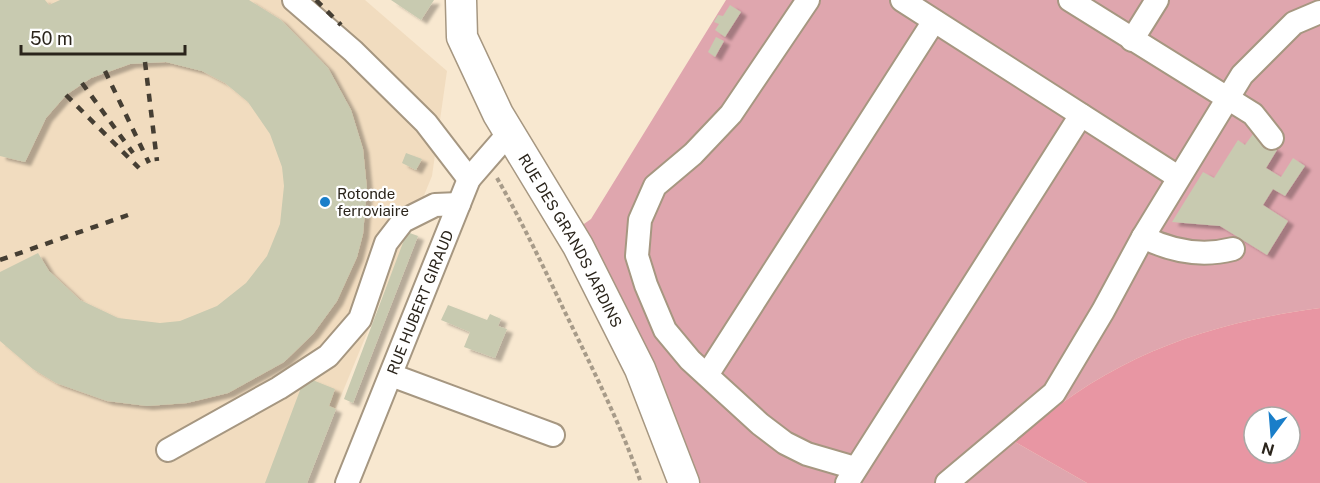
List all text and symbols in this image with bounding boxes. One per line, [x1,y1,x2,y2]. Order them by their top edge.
scale bar [21,18,184,56]
text: 50 m [30,28,73,49]
street label: RUE DES GRANDS JARDINS [516,151,626,330]
place label: Rotonde ferroviaire [337,185,409,219]
marker: Rotonde ferroviaire [318,195,332,209]
street label: RUE HUBERT GIRAUD [383,227,456,377]
north arrow [1242,405,1302,465]
text: N [1259,438,1277,460]

